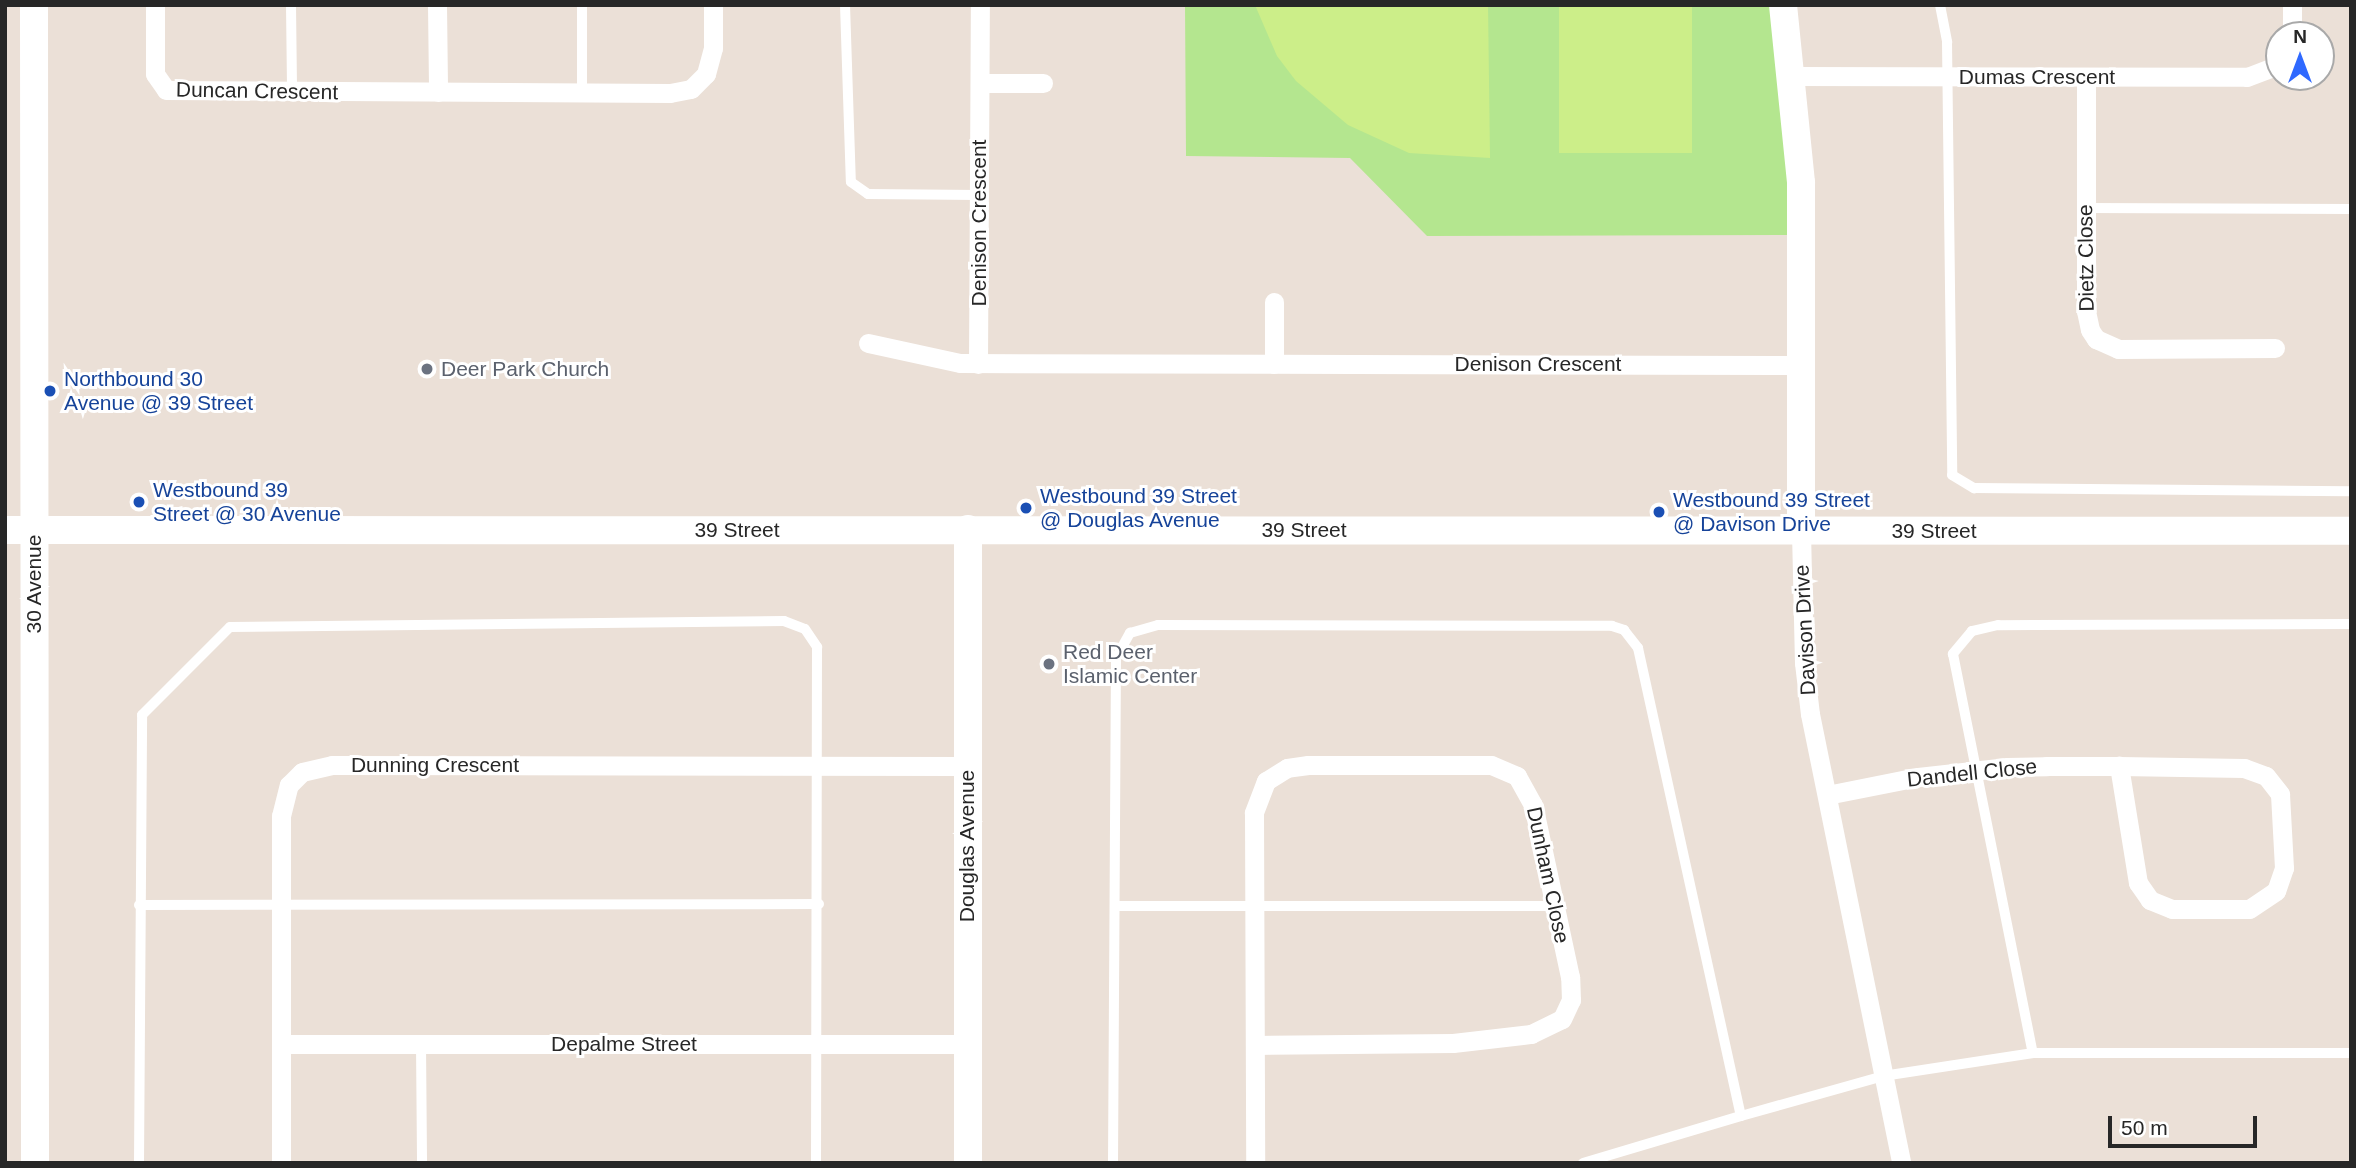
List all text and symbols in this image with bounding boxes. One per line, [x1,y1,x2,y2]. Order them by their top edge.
north arrow [2265,21,2335,91]
text: N [2293,26,2307,47]
street label: Dumas Crescent [1959,64,2115,90]
street label: Duncan Crescent [176,77,338,105]
street label: Denison Crescent [966,140,992,306]
street label: Dietz Close [2072,204,2100,312]
street label: Denison Crescent [1455,351,1621,377]
place label: Deer Park Church [441,356,609,382]
marker: Deer Park Church [419,361,435,377]
place label: Northbound 30 Avenue @ 39 Street [64,366,253,416]
marker: Northbound 30 Avenue @ 39 Street [42,383,58,399]
place label: Westbound 39 Street @ 30 Avenue [153,477,342,527]
place label: Westbound 39 Street @ Douglas Avenue [1040,483,1237,533]
place label: Westbound 39 Street @ Davison Drive [1673,487,1870,537]
marker: Westbound 39 Street @ 30 Avenue [131,494,147,510]
marker: Westbound 39 Street @ Douglas Avenue [1018,500,1034,516]
marker: Westbound 39 Street @ Davison Drive [1651,504,1667,520]
street label: 39 Street [694,517,780,543]
street label: 39 Street [1261,517,1347,543]
street label: 39 Street [1891,518,1977,544]
street label: 30 Avenue [21,534,47,634]
street label: Davison Drive [1789,564,1821,696]
place label: Red Deer Islamic Center [1063,639,1197,689]
marker: Red Deer Islamic Center [1041,656,1057,672]
street label: Dunning Crescent [351,752,519,778]
street label: Dandell Close [1906,754,2038,792]
street label: Douglas Avenue [954,769,980,923]
street label: Dunham Close [1521,804,1575,946]
street label: Depalme Street [551,1031,697,1057]
scale bar [2111,1102,2260,1146]
text: 50 m [2121,1116,2168,1139]

